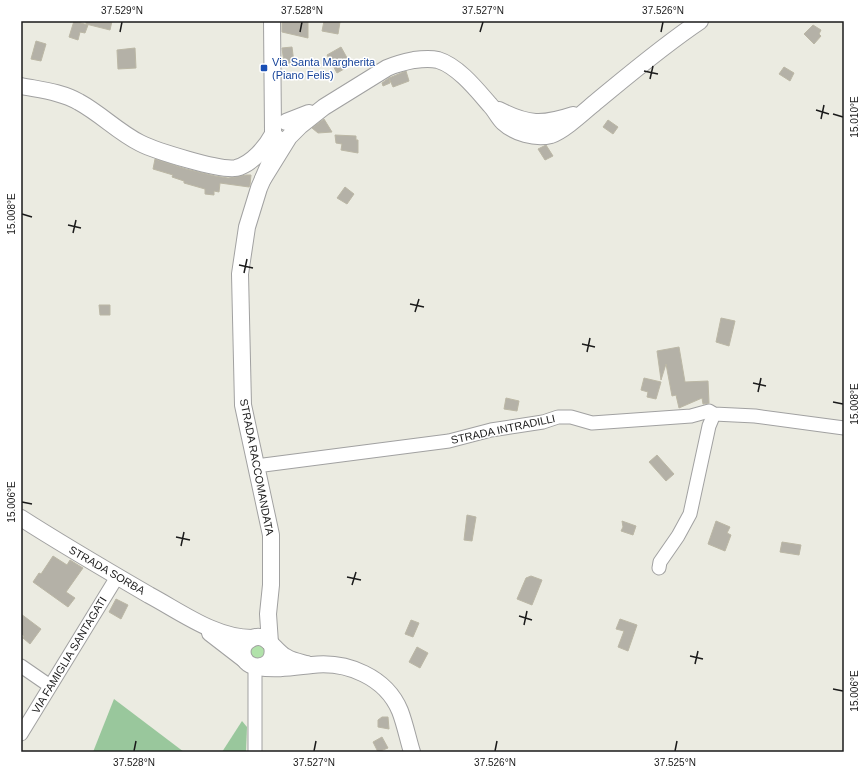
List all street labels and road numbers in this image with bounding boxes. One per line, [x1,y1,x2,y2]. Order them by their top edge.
street label: STRADA RACCOMANDATA [238,398,276,537]
street label: STRADA INTRADILLI [450,412,556,446]
street label: STRADA SORBA [67,543,148,597]
street label: VIA FAMIGLIA SANTAGATI [29,594,109,716]

